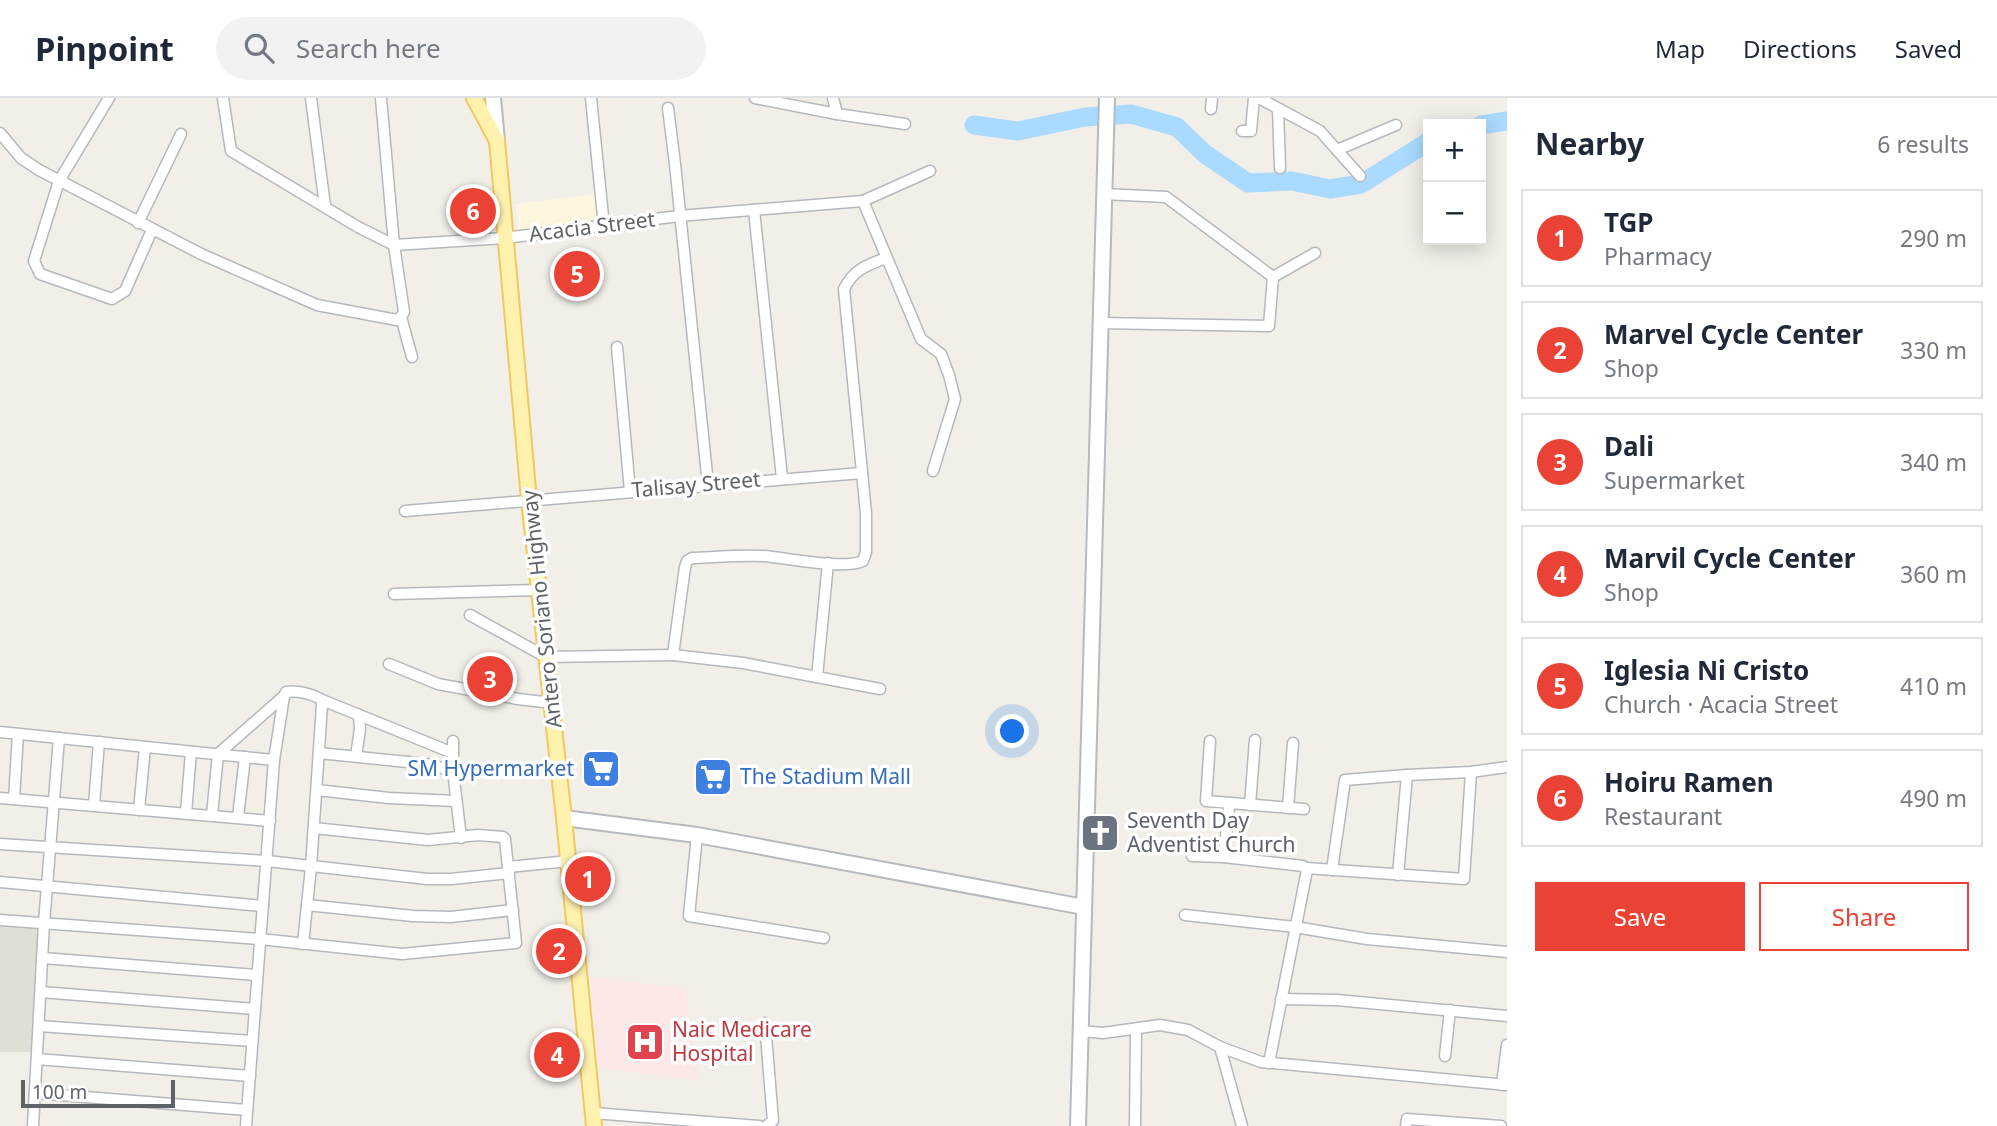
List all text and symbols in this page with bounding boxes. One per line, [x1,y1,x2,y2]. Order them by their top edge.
search box [216,17,706,80]
text: Pinpoint [35,26,174,71]
icon: search [240,29,278,67]
text: Search here [296,30,441,66]
text: Map [1655,32,1705,65]
text: Directions [1743,32,1857,65]
text: Saved [1895,32,1962,65]
map controls [1423,119,1486,245]
button: + [1423,119,1486,182]
text: Nearby [1535,123,1644,164]
text: 6 results [1877,128,1969,160]
button: − [1423,182,1486,245]
pin: 6 [450,185,496,237]
street label: Acacia Street [527,204,657,248]
text: TGP [1604,204,1653,240]
text: 1 [1553,222,1567,254]
text: 290 m [1900,222,1967,254]
text: Pharmacy [1604,240,1712,272]
pin: 5 [554,248,600,300]
text: Marvel Cycle Center [1604,316,1863,352]
text: 2 [1553,334,1567,366]
text: 330 m [1900,334,1967,366]
text: Shop [1604,352,1659,384]
text: Dali [1604,428,1654,464]
text: 3 [1553,446,1567,478]
text: 340 m [1900,446,1967,478]
street label: Talisay Street [630,464,762,504]
text: Supermarket [1604,464,1745,496]
street label: Antero Soriano Highway [515,488,567,730]
text: Marvil Cycle Center [1604,540,1855,576]
text: 4 [1553,558,1567,590]
text: 360 m [1900,558,1967,590]
text: Shop [1604,576,1659,608]
text: Iglesia Ni Cristo [1604,652,1809,688]
pin: 3 [467,653,513,705]
text: 5 [1553,670,1567,702]
text: 410 m [1900,670,1967,702]
text: Church · Acacia Street [1604,688,1838,720]
your location [995,714,1029,748]
supermarket icon: SM Hypermarket [580,748,622,790]
place label: SM Hypermarket [408,754,574,782]
supermarket icon: The Stadium Mall [692,756,734,798]
place label: The Stadium Mall [740,762,911,790]
text: Hoiru Ramen [1604,764,1774,800]
text: 6 [1553,782,1567,814]
text: 490 m [1900,782,1967,814]
text: Restaurant [1604,800,1722,832]
place label: Seventh Day Adventist Church [1127,806,1295,858]
church icon: Seventh Day Adventist Church [1079,812,1121,854]
pin: 1 [565,853,611,905]
button: Save [1535,882,1745,951]
button: Share [1759,882,1969,951]
pin: 2 [536,925,582,977]
place label: Naic Medicare Hospital [672,1015,812,1067]
hospital icon: Naic Medicare Hospital [624,1021,666,1063]
pin: 4 [534,1029,580,1081]
scale bar [21,1077,175,1109]
text: 100 m [32,1079,87,1105]

